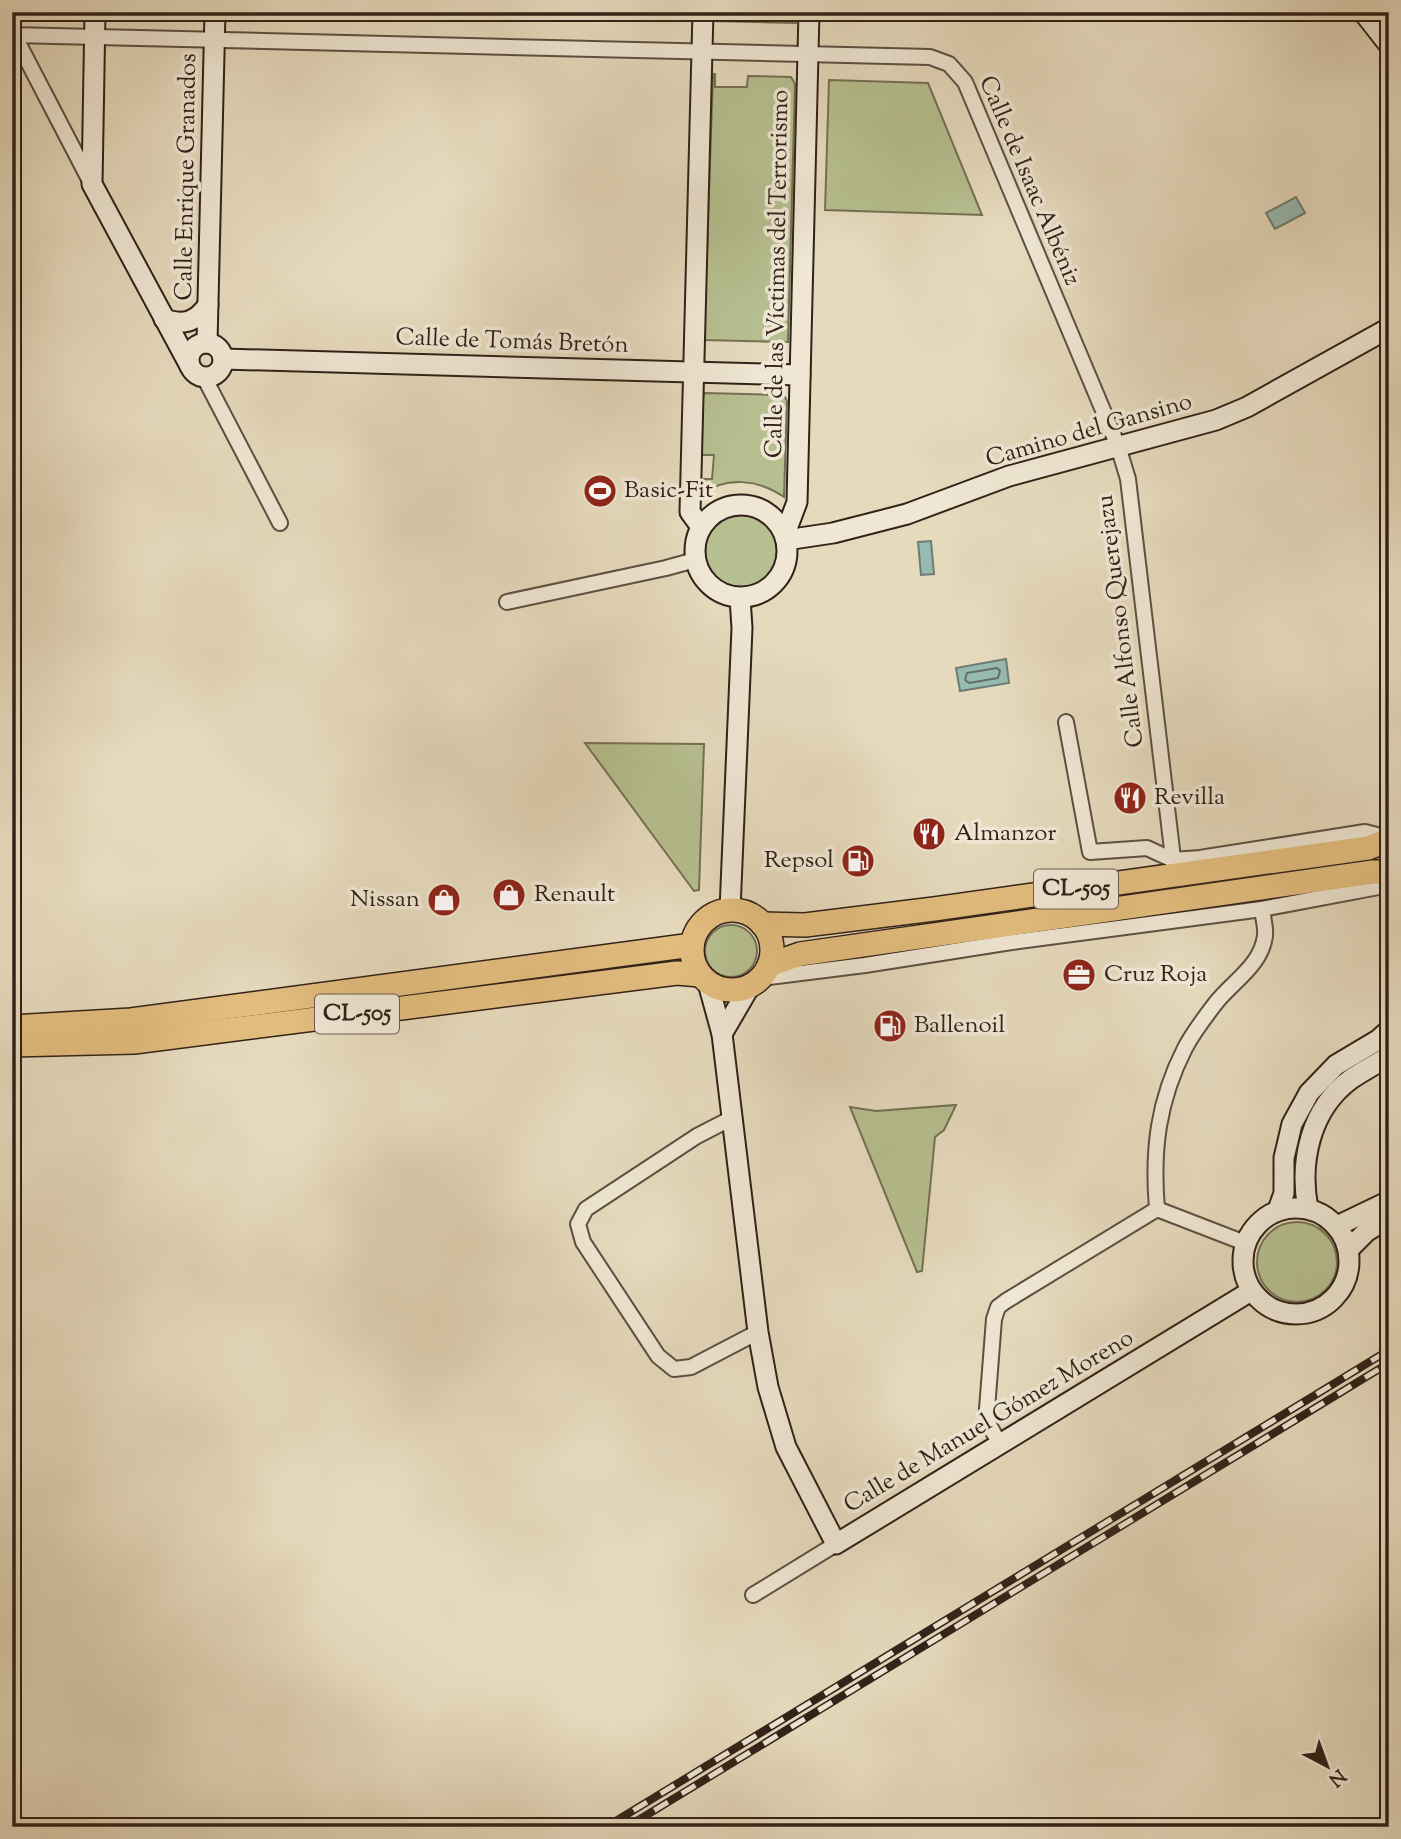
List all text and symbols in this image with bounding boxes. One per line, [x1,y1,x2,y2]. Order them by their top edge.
street label: Calle Enrique Granados [168,53,206,301]
street label: Calle de Isaac Albéniz [969,71,1089,291]
street label: Calle de las Víctimas del Terrorismo [758,89,798,459]
street label: Calle de Tomás Bretón [395,321,629,363]
street label: Camino del Gansino [982,385,1196,477]
sports icon: Basic-Fit [581,472,619,510]
place label: Basic-Fit [624,474,713,508]
street label: Calle Alfonso Querejazu [1089,493,1153,749]
restaurant icon: Revilla [1111,779,1149,817]
place label: Revilla [1154,781,1225,815]
restaurant icon: Almanzor [910,815,948,853]
place label: Almanzor [954,817,1056,851]
fuel station icon: Repsol [839,842,877,880]
place label: Repsol [764,844,834,878]
road number: CL-505 [1034,870,1118,908]
shop icon: Renault [490,876,528,914]
place label: Renault [534,878,615,912]
shop icon: Nissan [425,881,463,919]
place label: Nissan [350,883,420,917]
office icon: Cruz Roja [1060,956,1098,994]
place label: Cruz Roja [1104,958,1207,992]
road number: CL-505 [315,995,399,1034]
fuel station icon: Ballenoil [871,1007,909,1045]
place label: Ballenoil [914,1009,1005,1043]
street label: Calle de Manuel Gómez Moreno [838,1322,1140,1522]
north arrow [1292,1730,1362,1800]
text: N [1322,1762,1351,1792]

